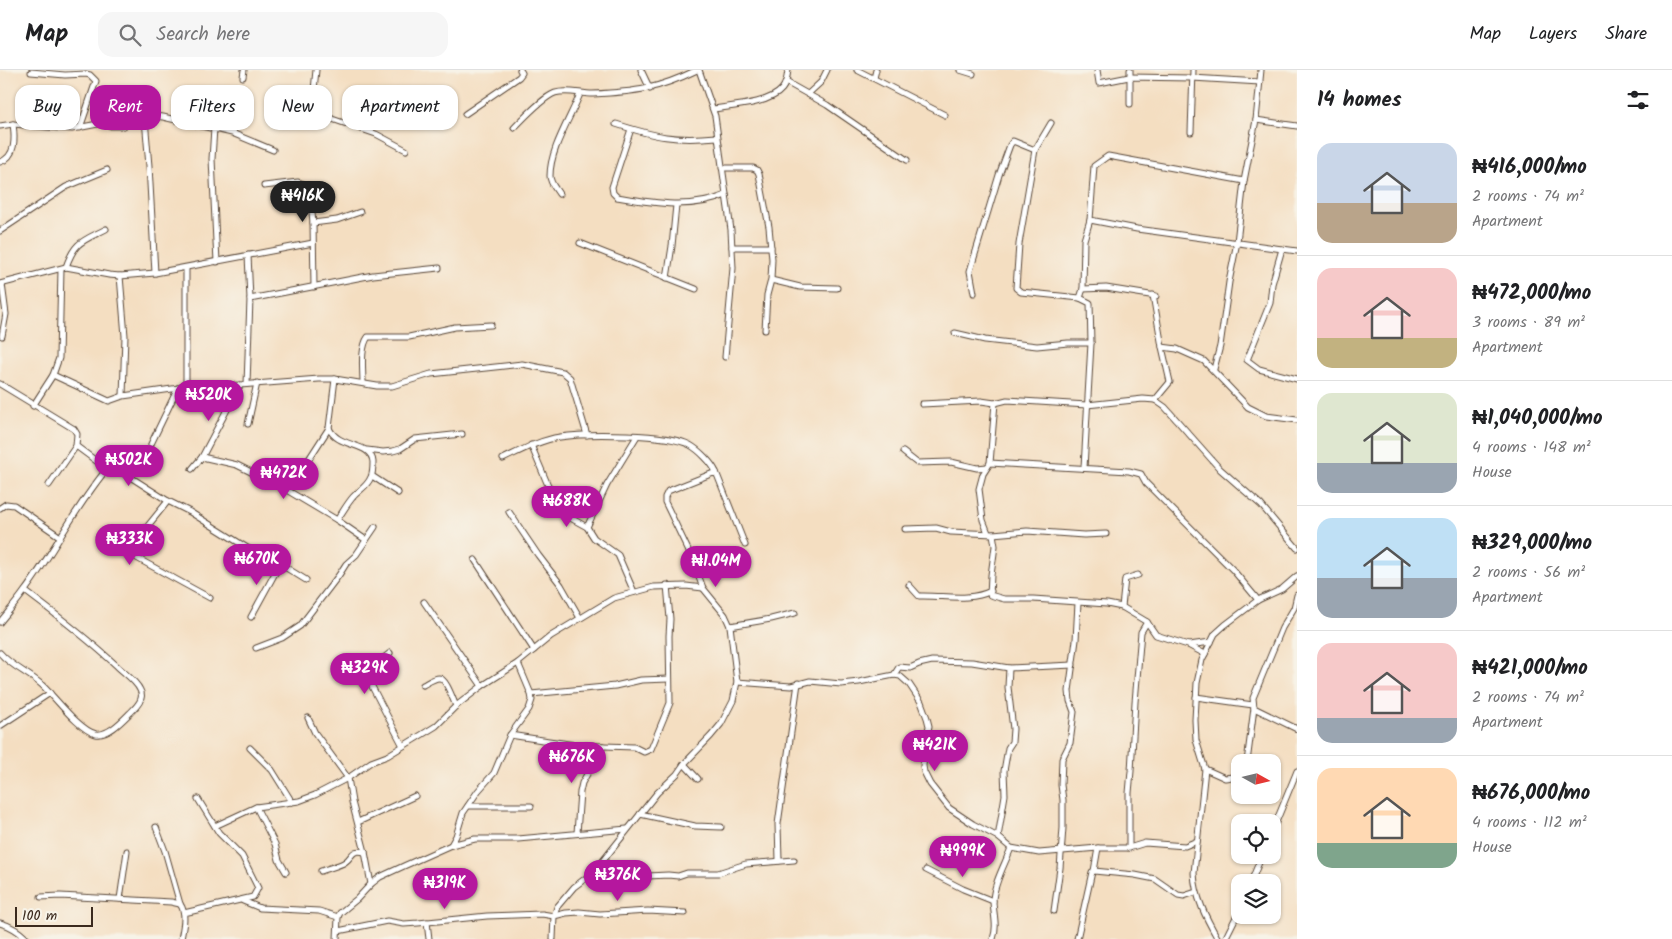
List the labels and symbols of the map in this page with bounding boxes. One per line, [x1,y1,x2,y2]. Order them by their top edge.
pin: ₦416K [268,180,338,223]
pin: ₦520K [174,380,244,422]
pin: ₦502K [94,444,164,487]
pin: ₦472K [249,458,319,500]
pin: ₦688K [532,486,602,528]
pin: ₦333K [95,524,165,566]
pin: ₦670K [222,544,292,586]
pin: ₦1.04M [675,546,757,588]
pin: ₦329K [330,652,400,695]
pin: ₦421K [900,730,970,772]
pin: ₦676K [537,742,607,784]
north arrow [1231,754,1281,804]
pin: ₦999K [928,836,998,878]
pin: ₦376K [583,860,653,902]
pin: ₦319K [410,868,480,910]
scale bar [15,904,92,927]

